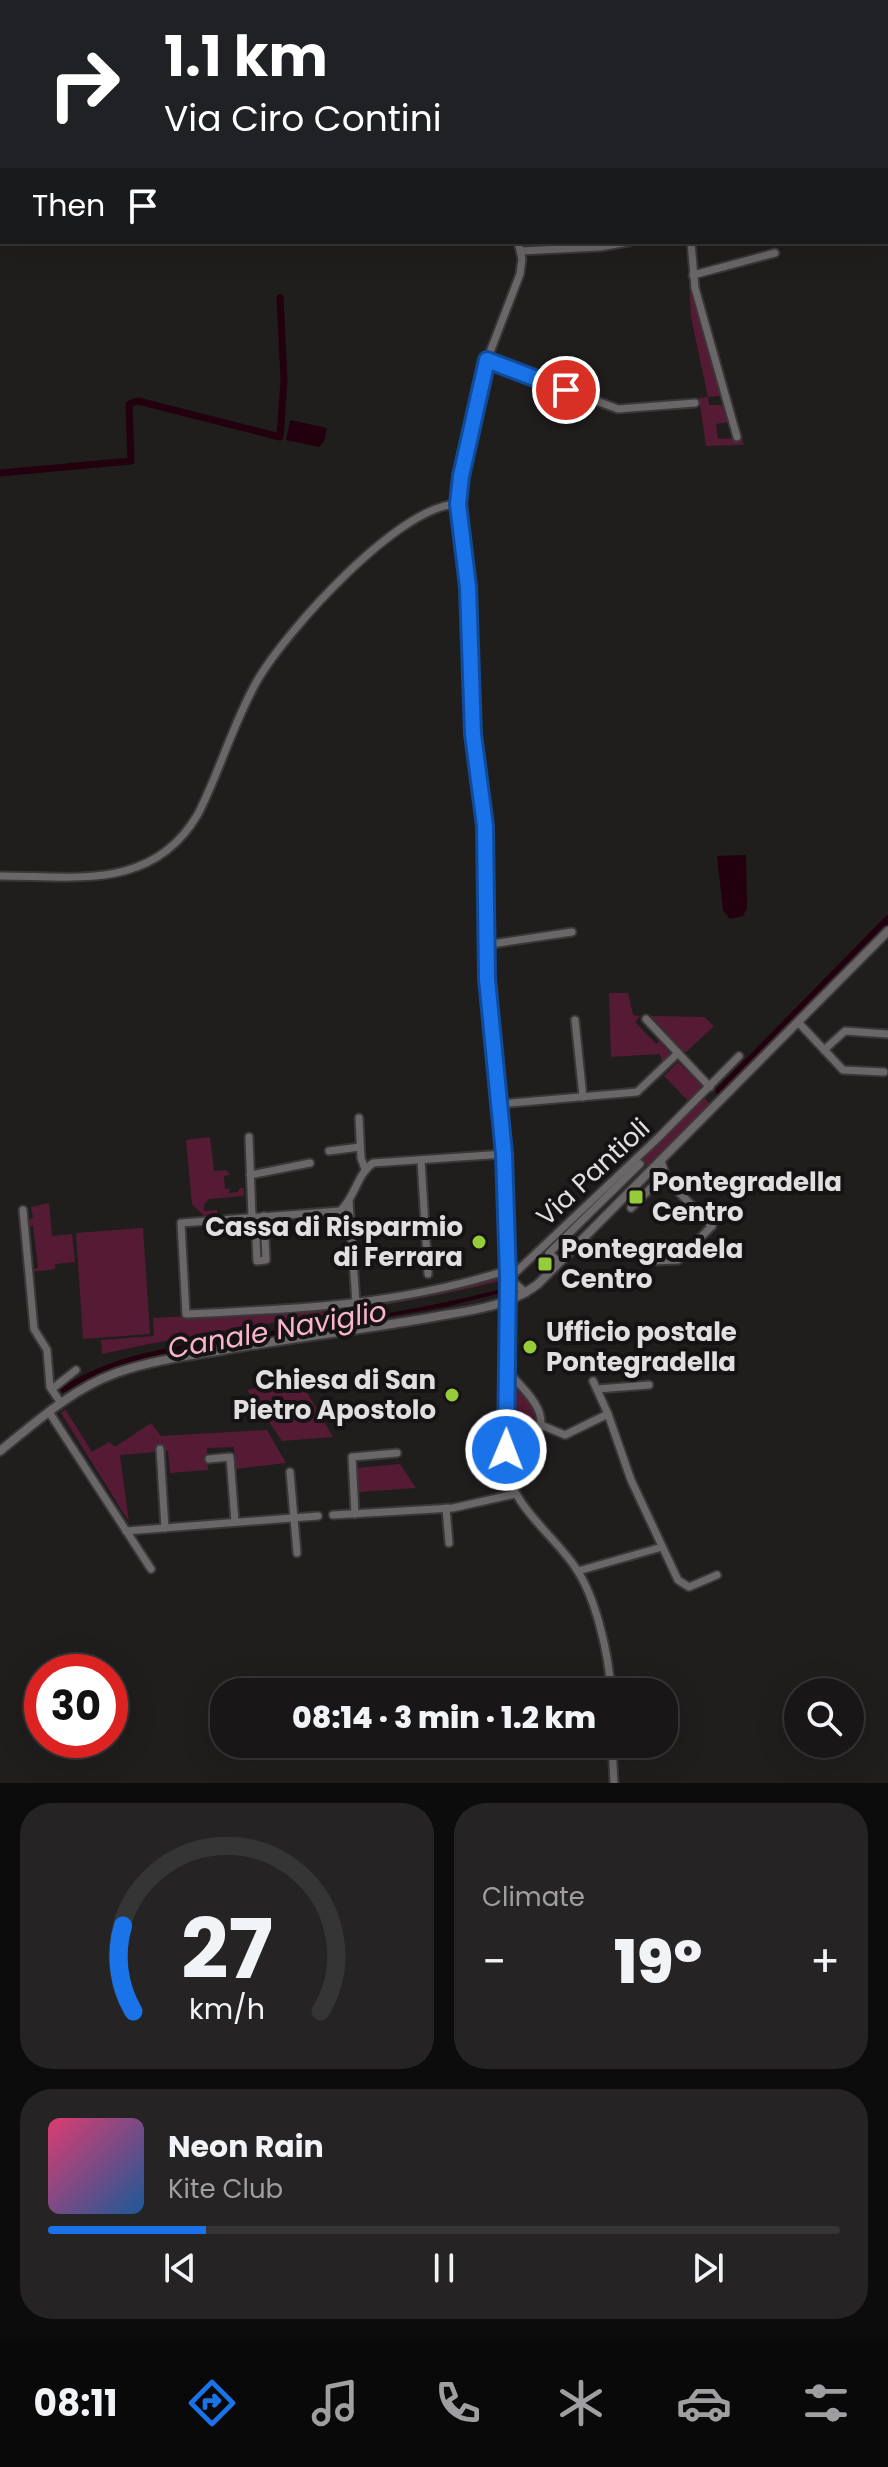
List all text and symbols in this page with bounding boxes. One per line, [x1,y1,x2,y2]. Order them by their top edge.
text: 1.1 km [164,17,328,96]
icon: right [32,32,136,136]
text: Via Ciro Contini [164,93,442,144]
text: Then [32,184,105,227]
icon: arrive [121,184,165,228]
pin [532,356,600,424]
icon: arrive [544,368,588,412]
street label: Via Pantioli [528,1110,658,1234]
place label: Pontegradella Centro [652,1164,842,1230]
marker: Pontegradella Centro [627,1188,645,1206]
place label: Cassa di Risparmio di Ferrara [205,1209,463,1275]
place label: Pontegradela Centro [561,1231,743,1297]
marker: Cassa di Risparmio di Ferrara [470,1233,488,1251]
marker: Pontegradela Centro [536,1255,554,1273]
water label: Canale Naviglio [164,1292,390,1368]
place label: Ufficio postale Pontegradella [546,1314,737,1380]
marker: Ufficio postale Pontegradella [521,1338,539,1356]
place label: Chiesa di San Pietro Apostolo [233,1362,436,1428]
marker: Chiesa di San Pietro Apostolo [443,1386,461,1404]
position arrow [464,1408,548,1492]
speed limit sign: 30 [24,1654,128,1758]
map controls [784,1678,864,1758]
button: search [784,1678,864,1758]
text: 08:14 · 3 min · 1.2 km [292,1696,596,1739]
text: Climate [482,1879,585,1915]
text: 27 [181,1891,273,2007]
text: 19° [614,1920,702,2004]
text: − [482,1931,506,1992]
text: + [810,1931,840,1992]
text: km/h [189,1989,265,2029]
text: Neon Rain [168,2125,324,2168]
text: Kite Club [168,2171,283,2207]
icon: previous [158,2246,202,2290]
icon: pause [422,2246,466,2290]
icon: next [686,2246,730,2290]
icon: directions [184,2375,240,2431]
icon: music [307,2375,363,2431]
icon: phone [430,2375,486,2431]
icon: climate [553,2375,609,2431]
icon: car [676,2375,732,2431]
icon: filters [798,2375,854,2431]
text: 08:11 [33,2378,118,2429]

